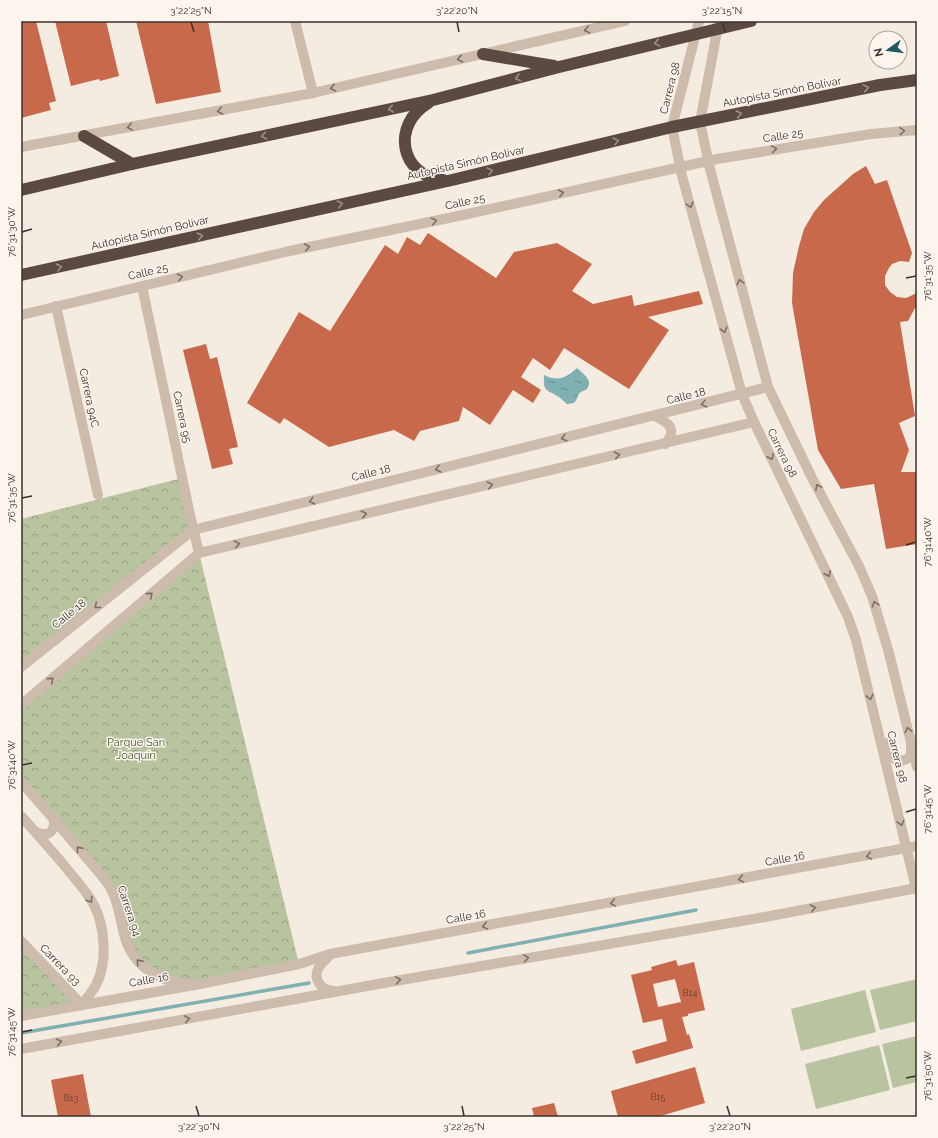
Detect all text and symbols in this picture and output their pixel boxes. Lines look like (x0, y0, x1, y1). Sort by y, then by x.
text: 3°22'25"N (170, 5, 212, 16)
text: 3°22'20"N (436, 5, 478, 16)
text: 3°22'15"N (702, 5, 742, 16)
one-way arrow (584, 25, 590, 33)
north arrow (868, 30, 908, 70)
one-way arrow (654, 39, 661, 47)
text: N (871, 47, 886, 58)
one-way arrow (457, 54, 464, 63)
street label: Carrera 98 (657, 61, 683, 115)
one-way arrow (514, 73, 521, 81)
street label: Autopista Simón Bolívar (721, 74, 843, 110)
one-way arrow (330, 84, 337, 92)
one-way arrow (863, 85, 869, 93)
one-way arrow (388, 104, 395, 112)
one-way arrow (216, 106, 223, 114)
one-way arrow (735, 110, 742, 119)
one-way arrow (127, 122, 133, 131)
street label: Calle 25 (762, 126, 804, 146)
one-way arrow (899, 127, 905, 136)
one-way arrow (261, 131, 267, 139)
one-way arrow (613, 137, 619, 145)
street label: Autopista Simón Bolívar (406, 143, 526, 183)
one-way arrow (771, 146, 777, 154)
one-way arrow (486, 167, 493, 176)
one-way arrow (558, 190, 564, 198)
street label: Calle 25 (444, 191, 486, 213)
one-way arrow (337, 201, 343, 209)
one-way arrow (685, 201, 694, 208)
text: 76°31'30"W (6, 206, 17, 257)
street label: Autopista Simón Bolívar (90, 213, 210, 253)
one-way arrow (431, 217, 437, 225)
one-way arrow (197, 232, 203, 240)
one-way arrow (304, 244, 310, 252)
text: 76°31'35"W (922, 251, 933, 301)
street label: Calle 25 (127, 261, 169, 283)
one-way arrow (56, 263, 62, 271)
one-way arrow (176, 273, 183, 282)
one-way arrow (736, 279, 745, 286)
one-way arrow (719, 326, 728, 333)
street label: Carrera 94C (76, 367, 102, 429)
street label: Calle 18 (665, 385, 707, 407)
street label: Carrera 95 (170, 390, 194, 444)
one-way arrow (701, 399, 707, 407)
street label: Carrera 98 (765, 426, 799, 480)
one-way arrow (561, 433, 568, 442)
one-way arrow (614, 451, 620, 459)
one-way arrow (766, 453, 774, 461)
street label: Calle 18 (350, 462, 392, 484)
one-way arrow (435, 465, 441, 473)
text: 76°31'35"W (6, 473, 17, 523)
one-way arrow (487, 481, 494, 489)
one-way arrow (815, 484, 822, 492)
one-way arrow (308, 496, 315, 504)
one-way arrow (361, 511, 367, 519)
text: 76°31'40"W (922, 517, 933, 567)
one-way arrow (234, 541, 241, 549)
one-way arrow (823, 570, 831, 578)
one-way arrow (145, 593, 152, 600)
street label: Calle 18 (49, 596, 89, 632)
one-way arrow (871, 601, 880, 608)
one-way arrow (94, 602, 101, 609)
one-way arrow (46, 677, 53, 684)
one-way arrow (865, 693, 874, 700)
one-way arrow (904, 726, 912, 733)
street label: Carrera 98 (884, 730, 910, 784)
park label: Parque San Joaquín (107, 736, 165, 762)
text: 76°31'40"W (6, 740, 17, 790)
text: 76°31'45"W (922, 784, 933, 833)
one-way arrow (896, 820, 904, 826)
one-way arrow (77, 847, 84, 854)
street label: Calle 16 (764, 849, 806, 869)
one-way arrow (866, 851, 872, 859)
one-way arrow (738, 874, 744, 883)
street label: Carrera 94 (115, 884, 143, 938)
one-way arrow (85, 896, 93, 903)
one-way arrow (610, 898, 616, 906)
one-way arrow (810, 904, 817, 913)
street label: Calle 16 (445, 907, 487, 927)
one-way arrow (482, 921, 488, 930)
street label: Carrera 93 (37, 942, 83, 988)
one-way arrow (523, 954, 529, 963)
one-way arrow (136, 959, 144, 967)
street label: Calle 16 (128, 970, 170, 990)
one-way arrow (395, 976, 401, 985)
house number: B14 (683, 988, 697, 998)
text: 76°31'45"W (6, 1007, 17, 1056)
one-way arrow (184, 1015, 190, 1023)
one-way arrow (56, 1038, 62, 1047)
text: 76°31'50"W (922, 1050, 933, 1101)
house number: B15 (651, 1092, 665, 1102)
house number: B13 (64, 1093, 79, 1103)
text: 3°22'30"N (178, 1121, 220, 1132)
text: 3°22'25"N (443, 1121, 485, 1132)
text: 3°22'20"N (709, 1121, 751, 1132)

